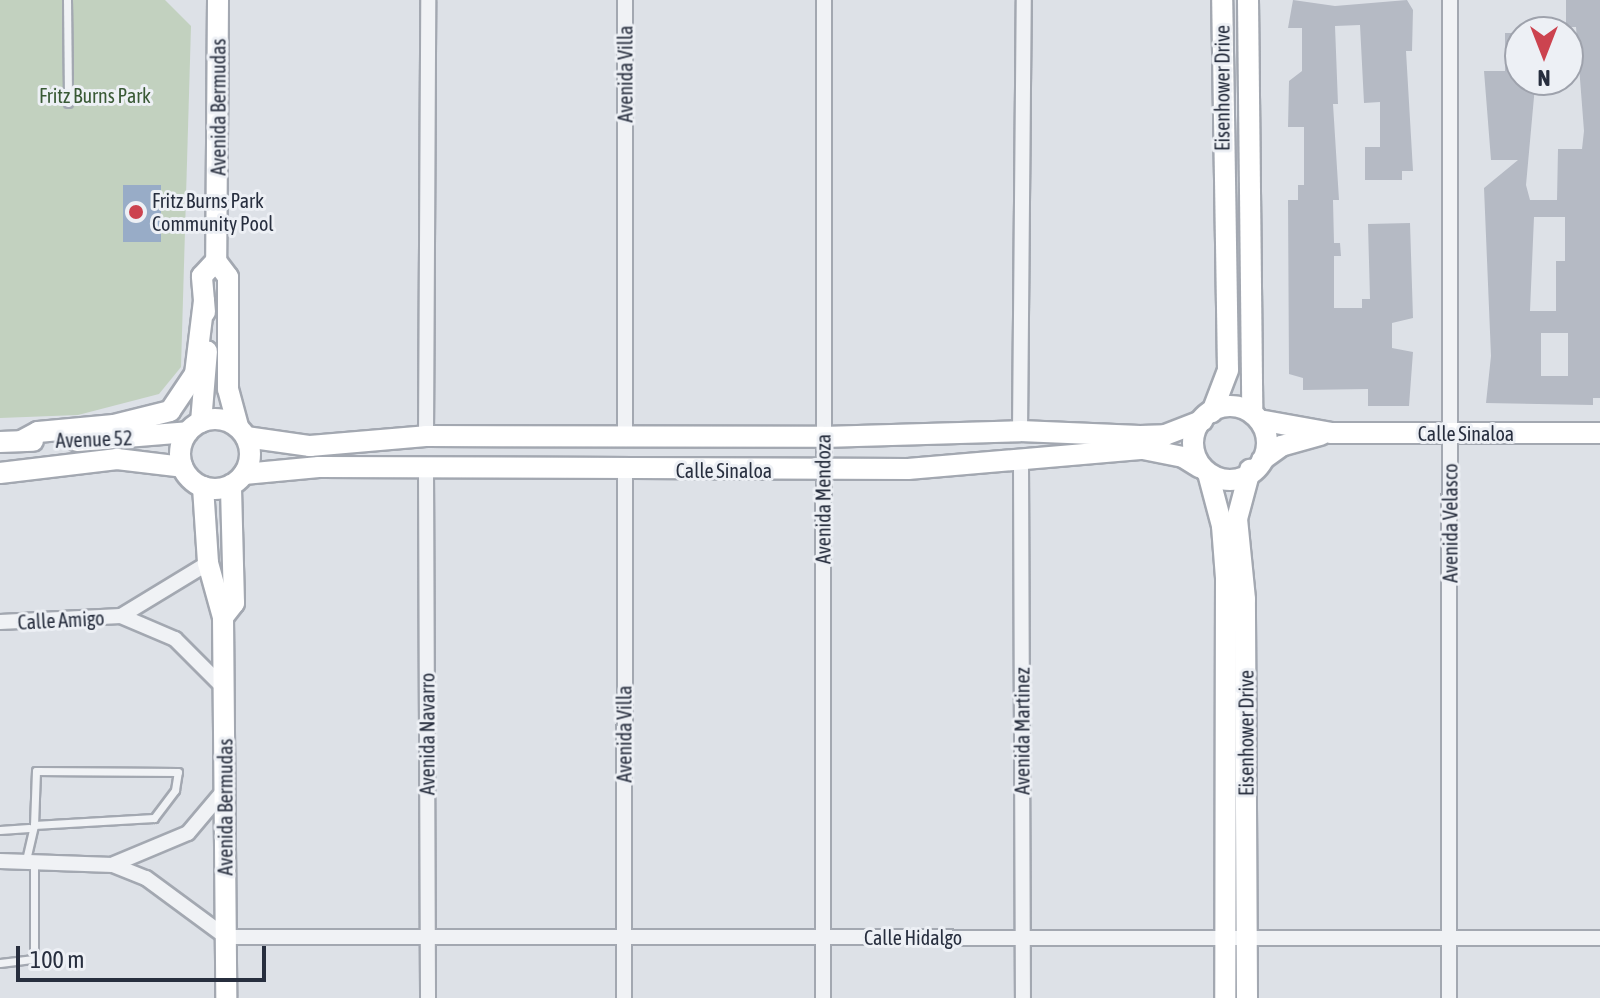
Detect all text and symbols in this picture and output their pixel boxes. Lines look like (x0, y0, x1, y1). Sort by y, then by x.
north arrow (1504, 16, 1584, 96)
street label: Avenida Villa (613, 25, 637, 123)
street label: Eisenhower Drive (1210, 25, 1234, 151)
street label: Avenida Bermudas (206, 38, 230, 176)
text: N (1538, 65, 1551, 91)
park label: Fritz Burns Park (39, 83, 151, 107)
place label: Fritz Burns Park Community Pool (152, 188, 274, 235)
marker: Fritz Burns Park Community Pool (127, 203, 145, 221)
street label: Calle Sinaloa (1418, 421, 1514, 445)
street label: Avenue 52 (55, 426, 133, 452)
street label: Avenida Mendoza (811, 434, 835, 564)
street label: Calle Sinaloa (676, 458, 772, 482)
street label: Avenida Velasco (1438, 463, 1462, 583)
street label: Calle Amigo (17, 606, 105, 634)
street label: Avenida Martinez (1010, 667, 1034, 795)
street label: Eisenhower Drive (1234, 670, 1258, 796)
street label: Avenida Navarro (415, 673, 439, 795)
street label: Avenida Villa (612, 685, 636, 783)
street label: Avenida Bermudas (213, 738, 237, 876)
street label: Calle Hidalgo (864, 925, 962, 949)
scale bar (20, 930, 270, 980)
text: 100 m (30, 946, 84, 973)

